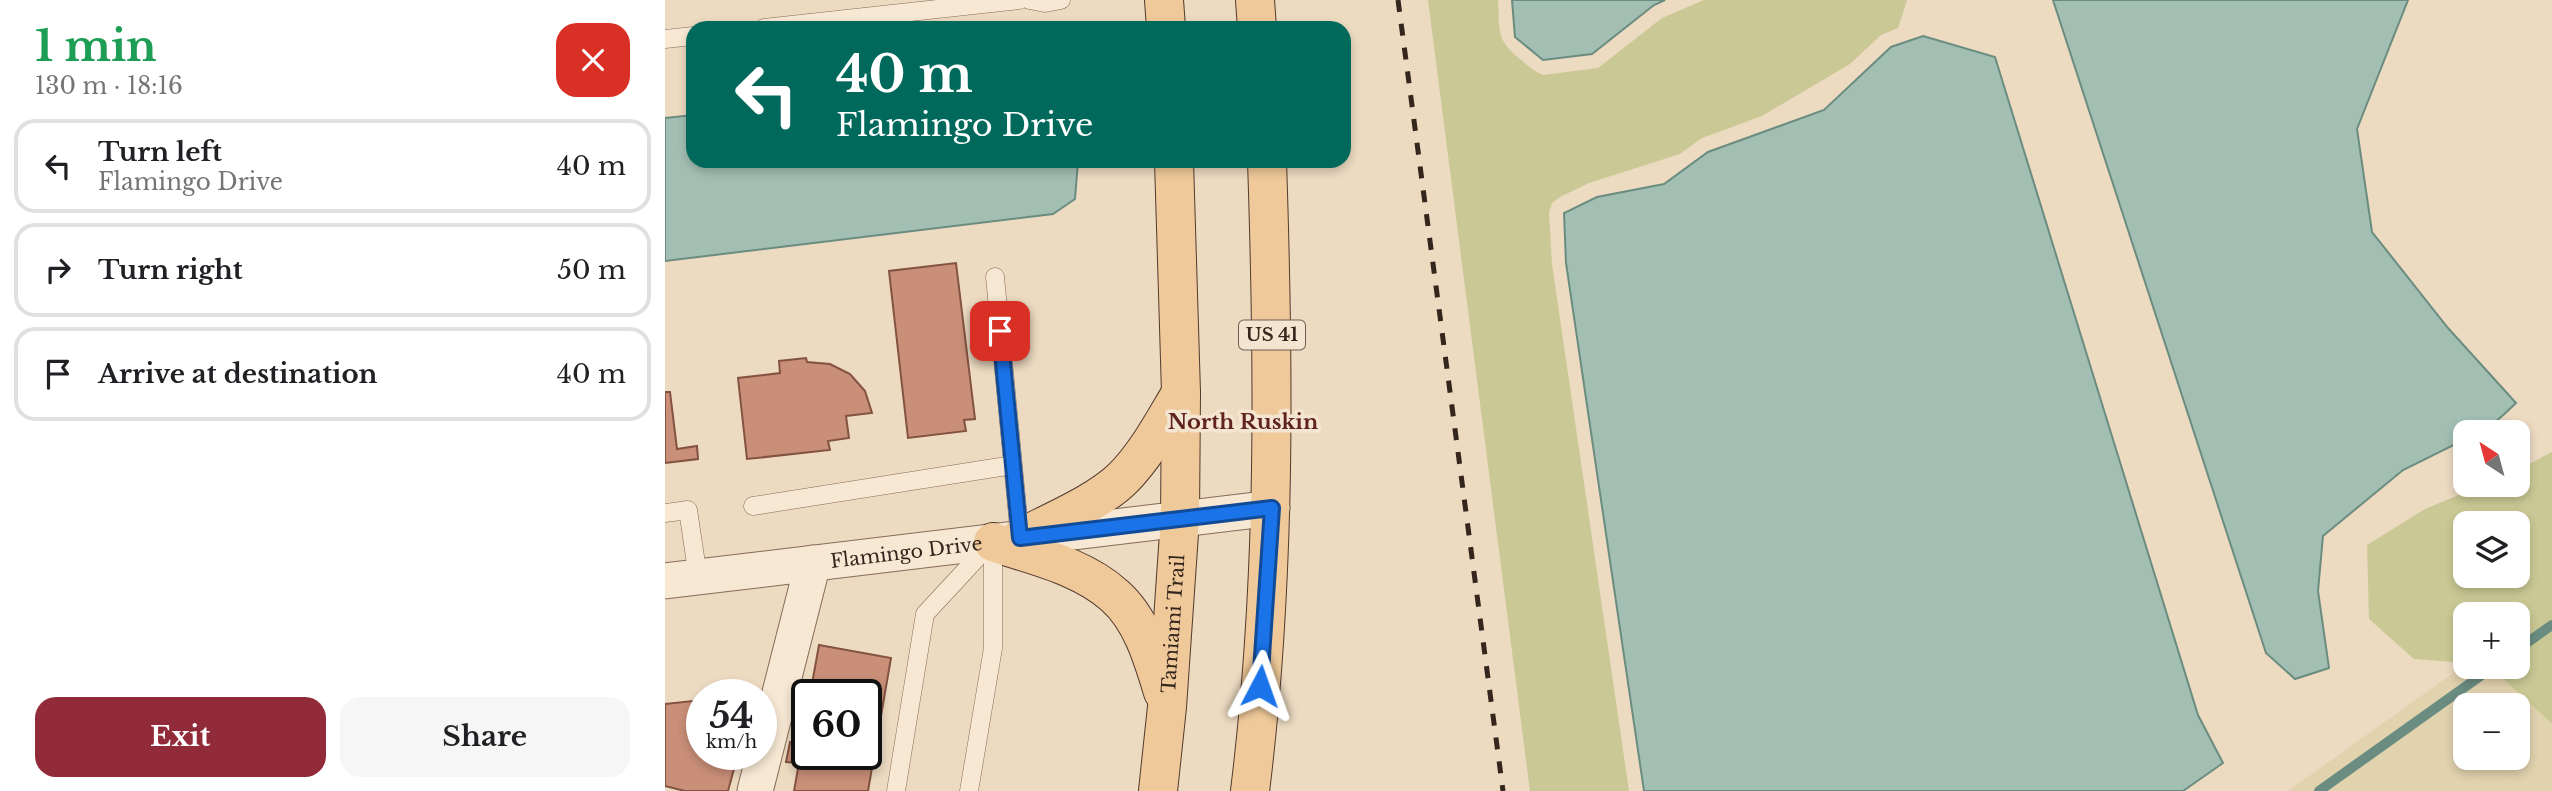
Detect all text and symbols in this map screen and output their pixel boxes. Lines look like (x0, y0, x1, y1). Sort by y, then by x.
text: 1 min (35, 20, 157, 72)
button: close (556, 23, 630, 97)
text: 40 m (836, 44, 973, 105)
icon: left (721, 49, 812, 140)
text: 130 m · 18:16 (35, 72, 183, 100)
text: Flamingo Drive (836, 105, 1093, 145)
text: Turn left (98, 136, 222, 168)
icon: left (39, 147, 77, 185)
text: 40 m (557, 150, 626, 182)
text: Flamingo Drive (98, 168, 283, 196)
icon: right (39, 251, 77, 289)
text: Turn right (98, 254, 243, 286)
text: 50 m (557, 254, 626, 286)
pin (970, 301, 1030, 361)
icon: arrive (981, 312, 1019, 350)
road number: US 41 (1239, 320, 1305, 349)
icon: arrive (39, 355, 77, 393)
text: Arrive at destination (98, 358, 378, 390)
text: 40 m (557, 358, 626, 390)
district label: North Ruskin (1168, 409, 1318, 435)
north arrow (2453, 420, 2531, 497)
map controls (2453, 420, 2530, 770)
button: layers (2453, 511, 2530, 588)
street label: Flamingo Drive (829, 532, 984, 573)
street label: Tamiami Trail (1157, 554, 1190, 694)
button: + (2453, 602, 2530, 679)
position arrow (1223, 649, 1297, 723)
speed limit sign: 60 (791, 679, 882, 770)
button: − (2453, 693, 2530, 770)
text: 54 (709, 694, 754, 737)
button: Exit (35, 697, 326, 777)
button: Share (340, 697, 630, 777)
text: km/h (706, 731, 757, 753)

